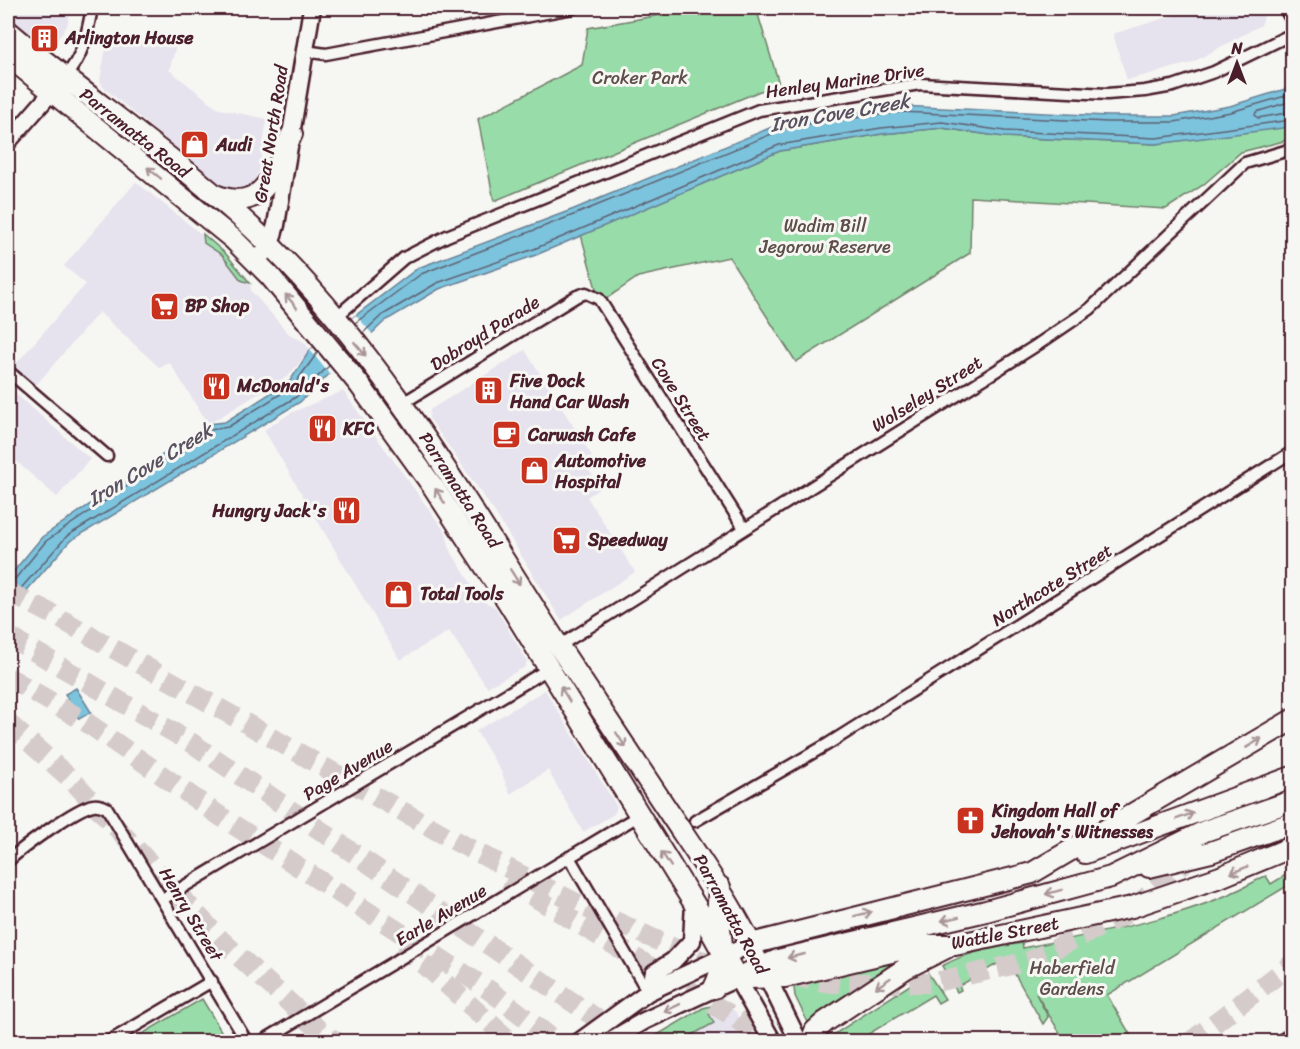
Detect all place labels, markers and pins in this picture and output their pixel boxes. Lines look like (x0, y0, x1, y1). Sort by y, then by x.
building icon: Arlington House (28, 22, 60, 54)
place label: Arlington House (64, 22, 194, 54)
shop icon: Audi (179, 129, 211, 161)
place label: Audi (215, 129, 253, 161)
supermarket icon: BP Shop (148, 290, 180, 322)
place label: BP Shop (185, 290, 250, 322)
place label: Five Dock Hand Car Wash (509, 365, 630, 418)
restaurant icon: McDonald's (200, 370, 232, 402)
place label: McDonald's (236, 370, 330, 402)
building icon: Five Dock Hand Car Wash (473, 375, 505, 407)
restaurant icon: KFC (306, 413, 338, 445)
place label: KFC (342, 413, 375, 445)
cafe icon: Carwash Cafe (491, 419, 523, 451)
place label: Carwash Cafe (527, 419, 637, 451)
place label: Automotive Hospital (554, 445, 647, 498)
shop icon: Automotive Hospital (518, 455, 550, 487)
place label: Hungry Jack's (211, 495, 327, 527)
restaurant icon: Hungry Jack's (331, 495, 363, 527)
supermarket icon: Speedway (551, 524, 583, 556)
place label: Speedway (587, 524, 668, 556)
shop icon: Total Tools (383, 578, 415, 610)
place label: Total Tools (420, 578, 504, 610)
place label: Kingdom Hall of Jehovah's Witnesses (991, 795, 1154, 848)
church icon: Kingdom Hall of Jehovah's Witnesses (955, 805, 987, 837)

